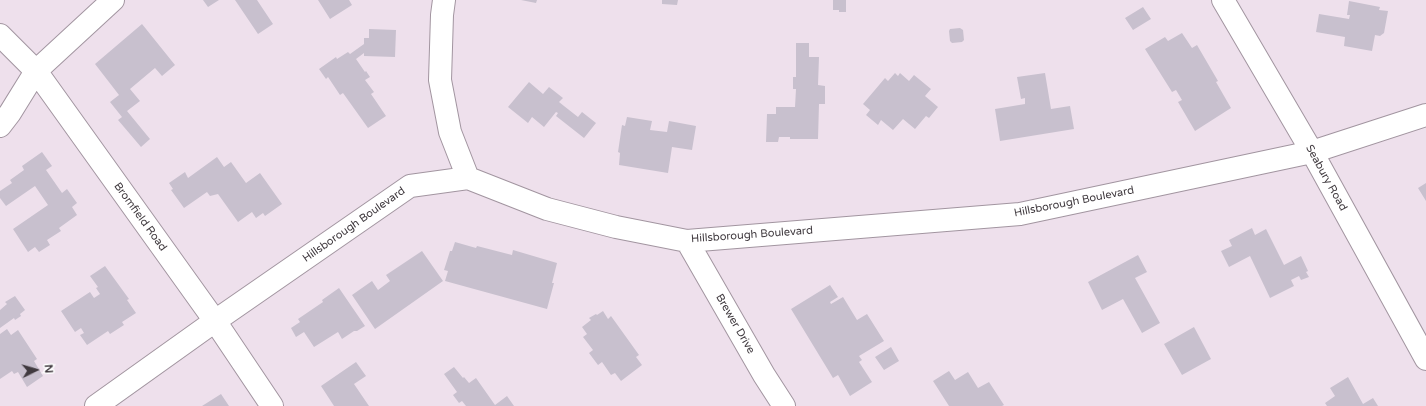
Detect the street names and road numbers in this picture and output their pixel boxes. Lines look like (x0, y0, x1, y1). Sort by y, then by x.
street label: Seabury Road (1302, 143, 1350, 213)
street label: Bromfield Road (111, 180, 169, 254)
street label: Hillsborough Boulevard (1013, 184, 1135, 220)
street label: Hillsborough Boulevard (300, 185, 408, 265)
street label: Hillsborough Boulevard (691, 224, 813, 246)
street label: Brewer Drive (713, 292, 757, 356)

